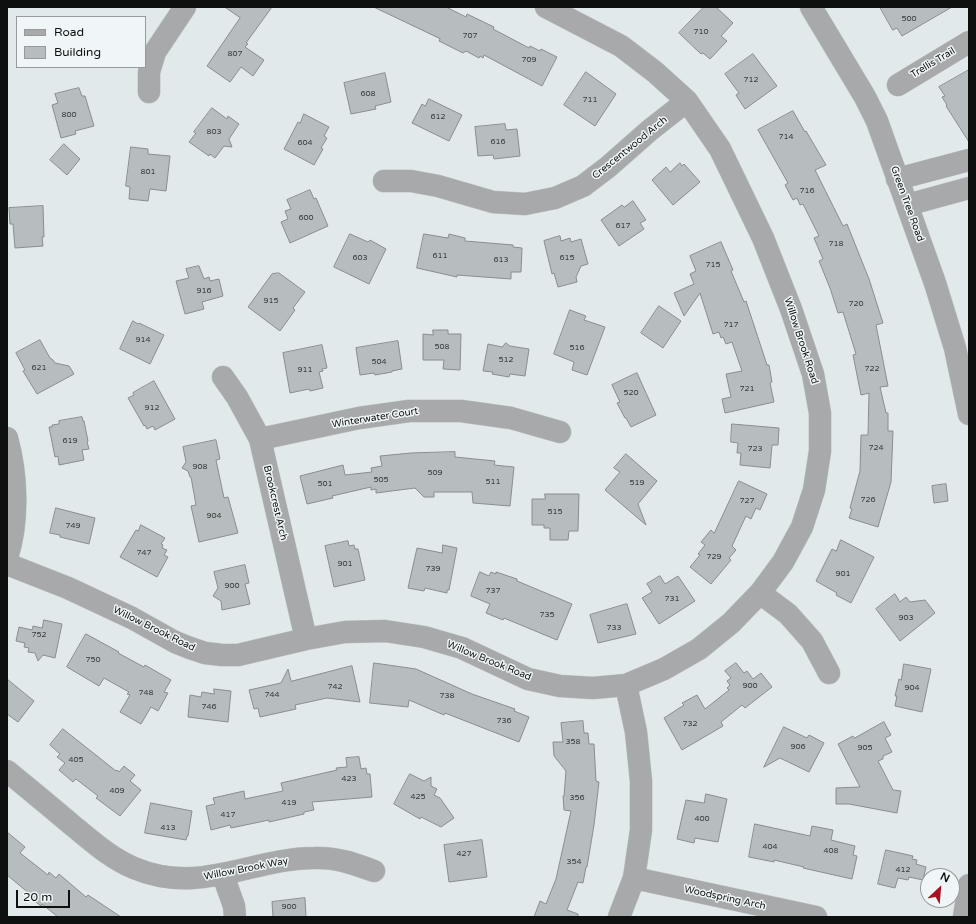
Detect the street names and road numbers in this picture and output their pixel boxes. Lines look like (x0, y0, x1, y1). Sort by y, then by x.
street label: Trellis Trail (909, 45, 957, 81)
street label: Crescentwood Arch (590, 114, 670, 182)
street label: Green Tree Road (888, 165, 926, 243)
street label: Willow Brook Road (781, 296, 821, 386)
street label: Winterwater Court (331, 405, 419, 431)
street label: Brookcrest Arch (261, 464, 289, 542)
street label: Willow Brook Road (111, 604, 197, 654)
street label: Willow Brook Road (445, 639, 533, 683)
street label: Willow Brook Way (203, 855, 289, 883)
street label: Woodspring Arch (683, 883, 767, 913)

